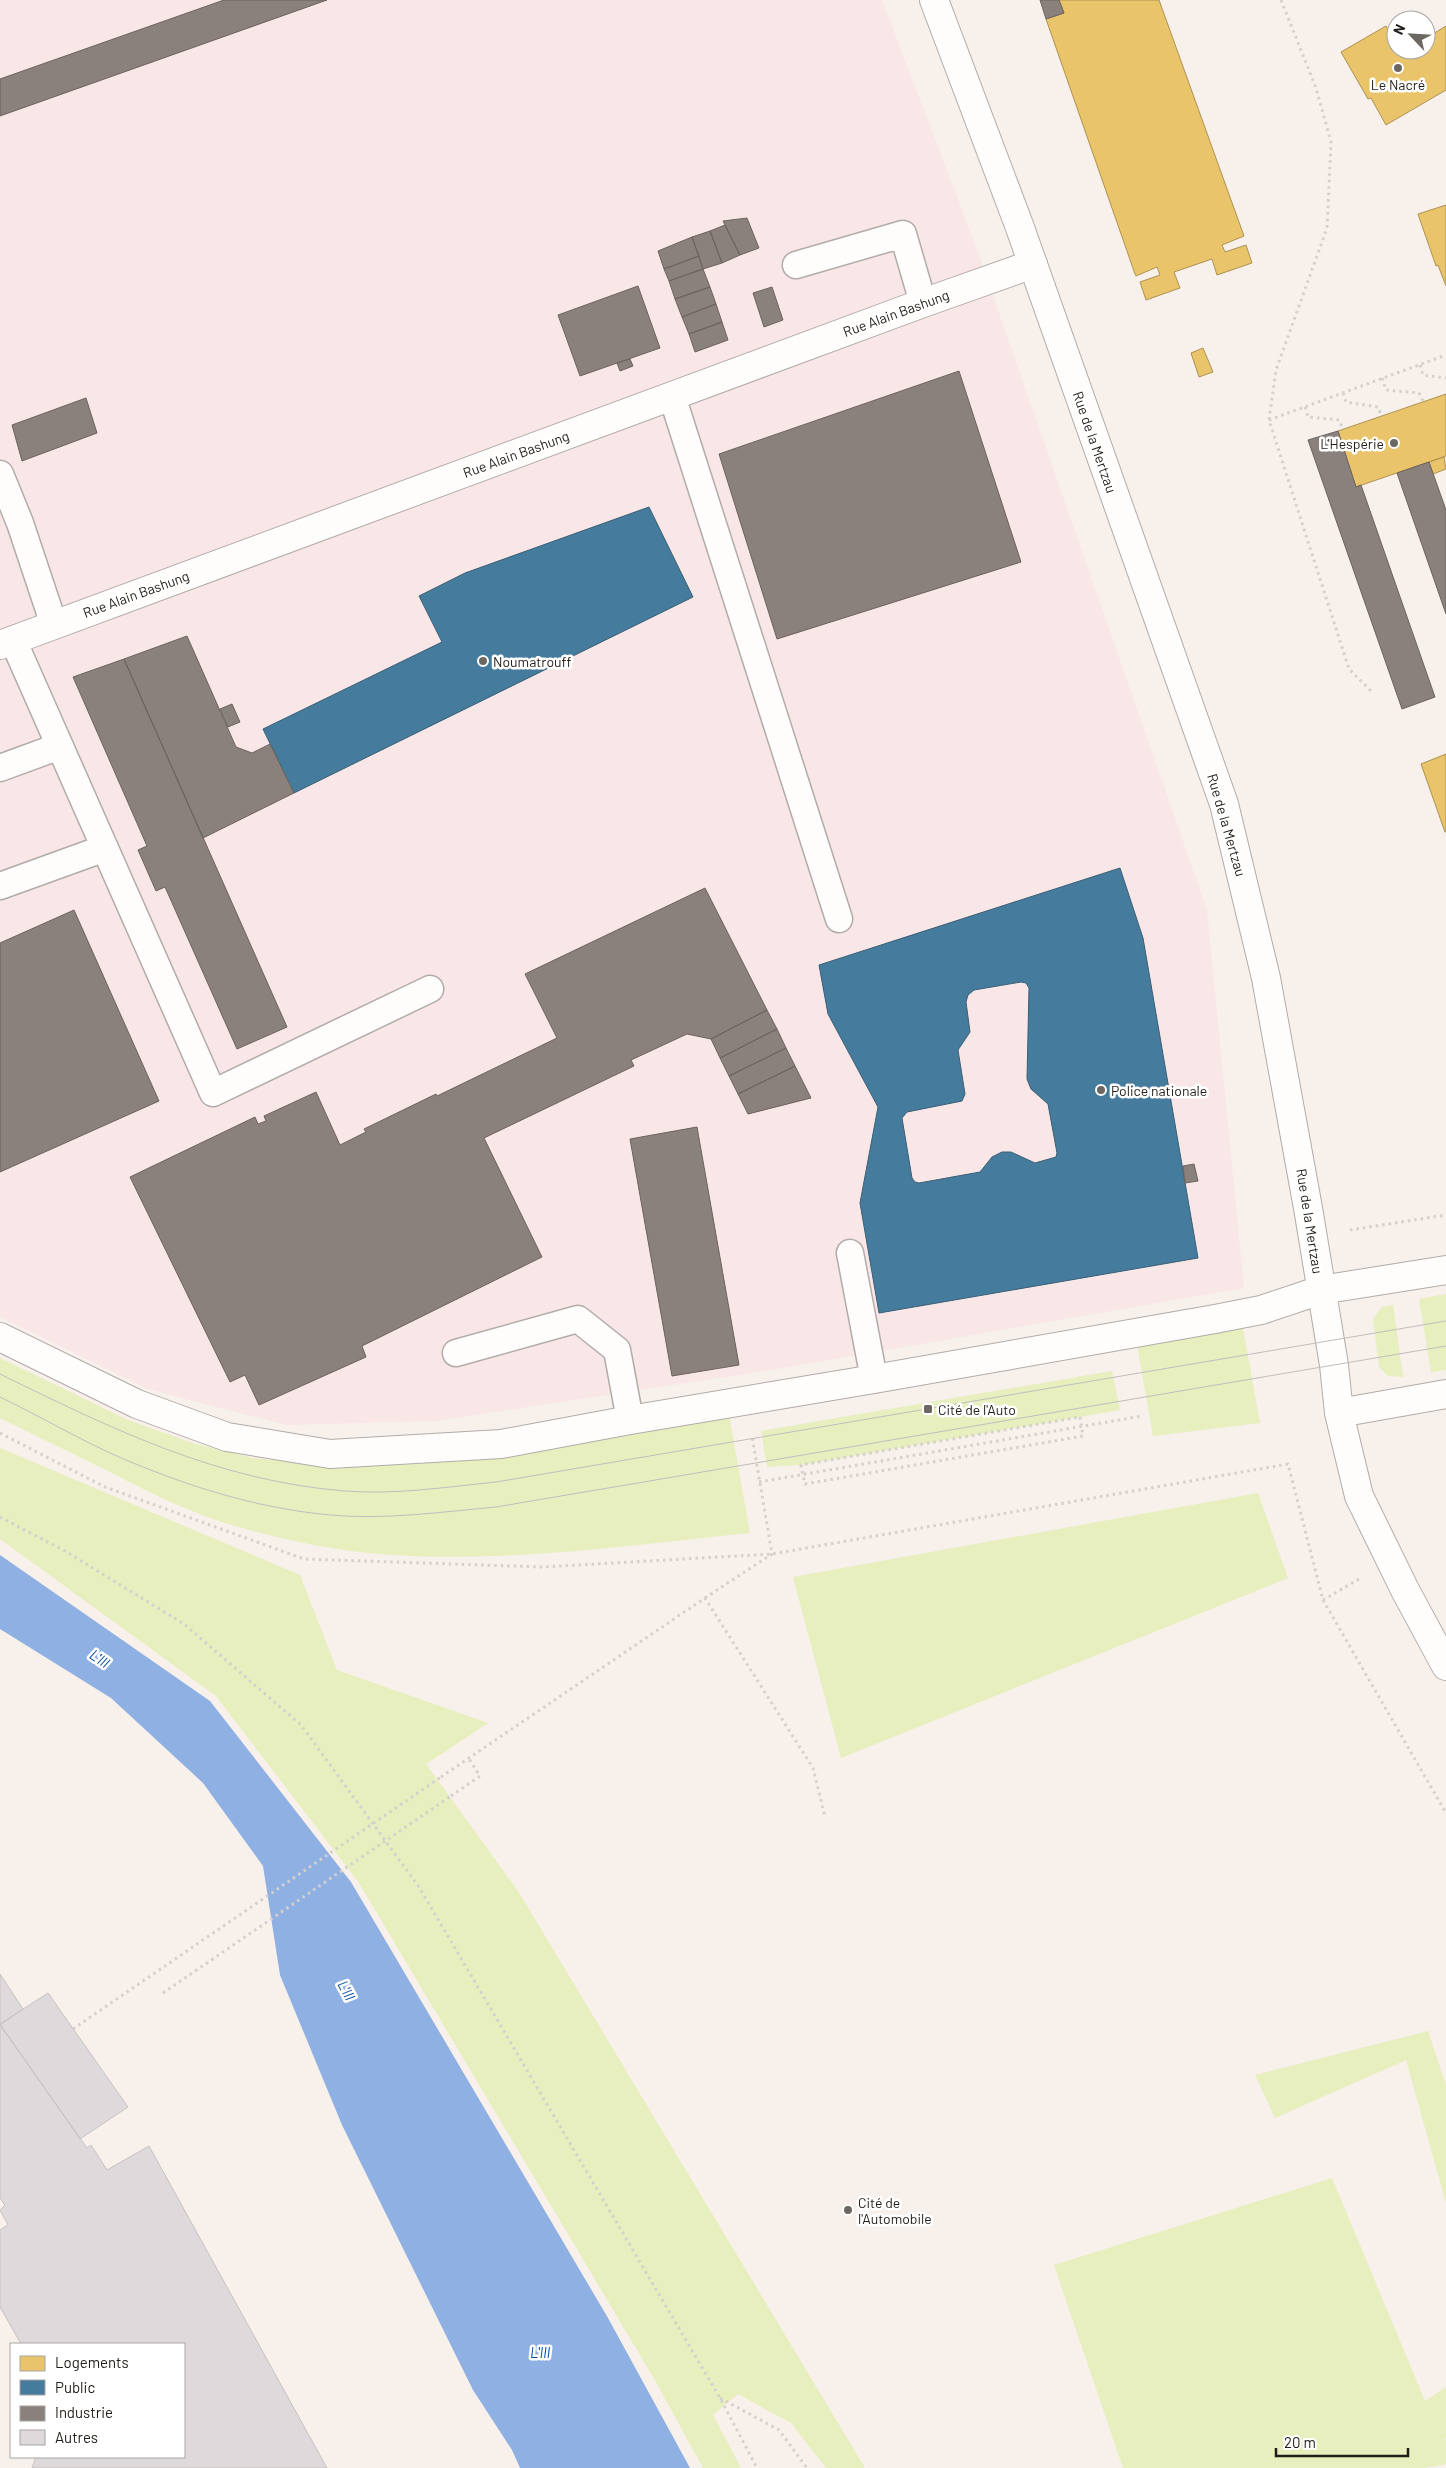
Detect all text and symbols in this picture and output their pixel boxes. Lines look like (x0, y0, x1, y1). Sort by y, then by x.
north arrow (1386, 10, 1436, 60)
text: N (1389, 21, 1408, 37)
marker: Le Nacré (1392, 62, 1404, 74)
place label: Le Nacré (1371, 76, 1425, 93)
street label: Rue Alain Bashung (841, 286, 951, 340)
street label: Rue de la Mertzau (1070, 389, 1120, 495)
street label: Rue Alain Bashung (461, 427, 571, 481)
place label: L'Hespérie (1320, 435, 1384, 452)
marker: L'Hespérie (1388, 437, 1400, 449)
street label: Rue Alain Bashung (81, 567, 191, 621)
place label: Noumatrouff (493, 653, 572, 670)
marker: Noumatrouff (477, 655, 489, 667)
street label: Rue de la Mertzau (1204, 772, 1250, 878)
place label: Police nationale (1111, 1082, 1207, 1099)
marker: Police nationale (1095, 1084, 1107, 1096)
street label: Rue de la Mertzau (1293, 1167, 1327, 1275)
place label: Cité de l'Auto (938, 1401, 1016, 1418)
marker: Cité de l'Auto (922, 1403, 934, 1415)
water label: L'Ill (87, 1645, 114, 1671)
water label: L'Ill (334, 1977, 360, 2004)
place label: Cité de l'Automobile (858, 2194, 932, 2227)
marker: Cité de l'Automobile (842, 2204, 854, 2216)
legend (10, 2343, 185, 2458)
water label: L'Ill (530, 2343, 551, 2361)
text: Logements (55, 2353, 129, 2371)
text: Public (55, 2378, 95, 2396)
text: Industrie (55, 2403, 113, 2421)
scale bar (1276, 2426, 1408, 2458)
text: Autres (55, 2428, 98, 2446)
text: 20 m (1284, 2433, 1316, 2451)

